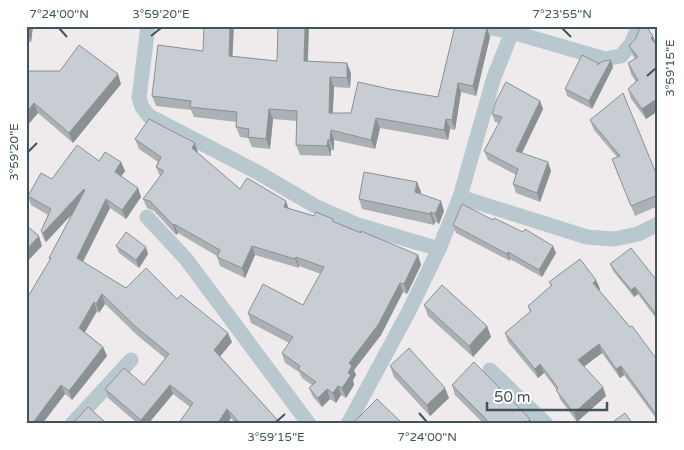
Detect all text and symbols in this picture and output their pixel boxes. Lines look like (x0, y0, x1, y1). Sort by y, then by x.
text: 7°24'00"N (29, 7, 89, 21)
text: 3°59'20"E (132, 7, 190, 21)
text: 7°23'55"N (532, 7, 592, 21)
text: 3°59'15"E (663, 39, 677, 97)
text: 3°59'20"E (7, 123, 21, 181)
scale bar (487, 380, 606, 412)
text: 50 m (494, 388, 531, 406)
text: 3°59'15"E (247, 430, 305, 444)
text: 7°24'00"N (397, 430, 457, 444)

